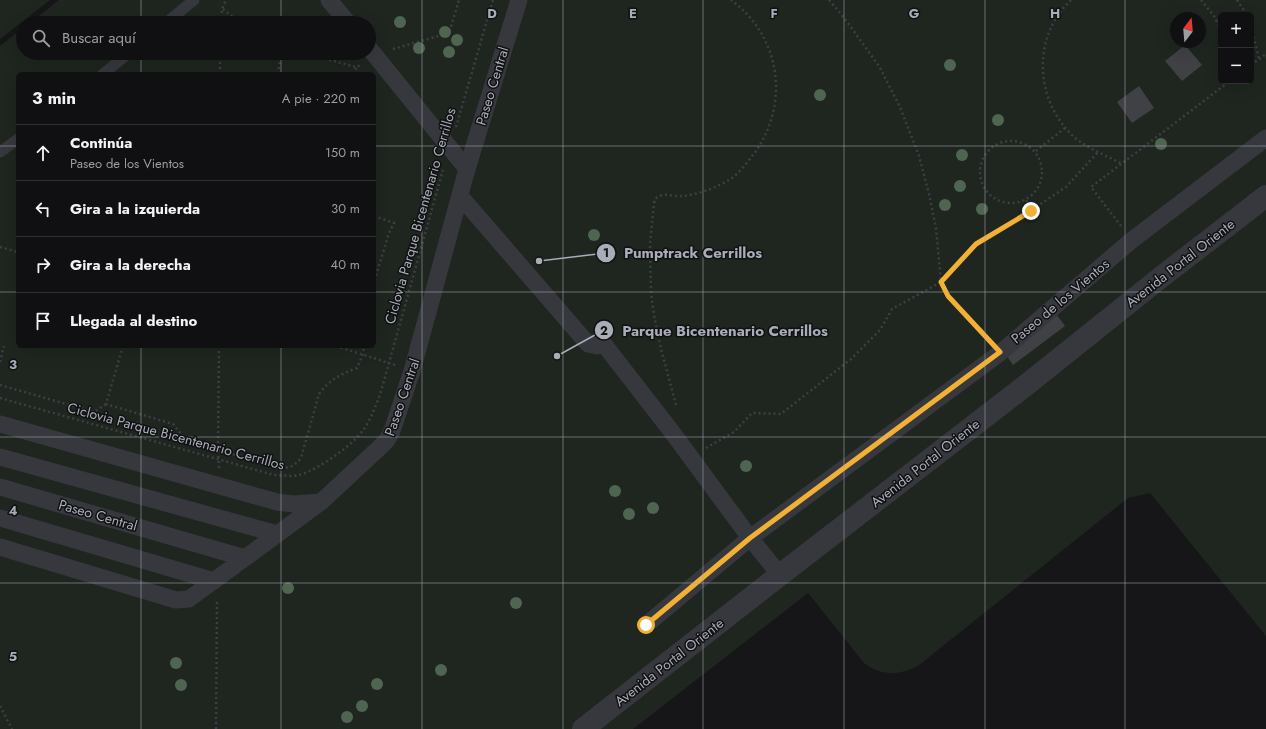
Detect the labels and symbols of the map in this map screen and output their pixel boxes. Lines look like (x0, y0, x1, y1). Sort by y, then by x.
text: D (487, 4, 497, 23)
text: E (629, 4, 637, 23)
text: F (770, 4, 778, 23)
text: G (909, 4, 920, 23)
text: H (1050, 4, 1060, 23)
north arrow (1170, 12, 1206, 48)
street label: Paseo Central (471, 44, 513, 128)
street label: Ciclovia Parque Bicentenario Cerrillos (380, 105, 461, 326)
route end (1022, 202, 1040, 220)
street label: Avenida Portal Oriente (1121, 214, 1239, 312)
callout: Pumptrack Cerrillos (596, 240, 770, 267)
text: Pumptrack Cerrillos (624, 242, 762, 264)
text: 1 (603, 244, 609, 262)
street label: Paseo de los Vientos (1007, 254, 1114, 348)
callout: Parque Bicentenario Cerrillos (594, 317, 836, 344)
text: Parque Bicentenario Cerrillos (622, 320, 828, 342)
text: 2 (600, 322, 608, 340)
text: 3 (9, 355, 17, 374)
street label: Paseo Central (379, 355, 425, 439)
street label: Ciclovia Parque Bicentenario Cerrillos (65, 397, 287, 475)
street label: Avenida Portal Oriente (866, 414, 984, 512)
street label: Paseo Central (56, 494, 140, 536)
text: 4 (8, 501, 18, 520)
street label: Avenida Portal Oriente (610, 613, 728, 711)
route start (637, 616, 655, 634)
text: 5 (9, 647, 17, 666)

